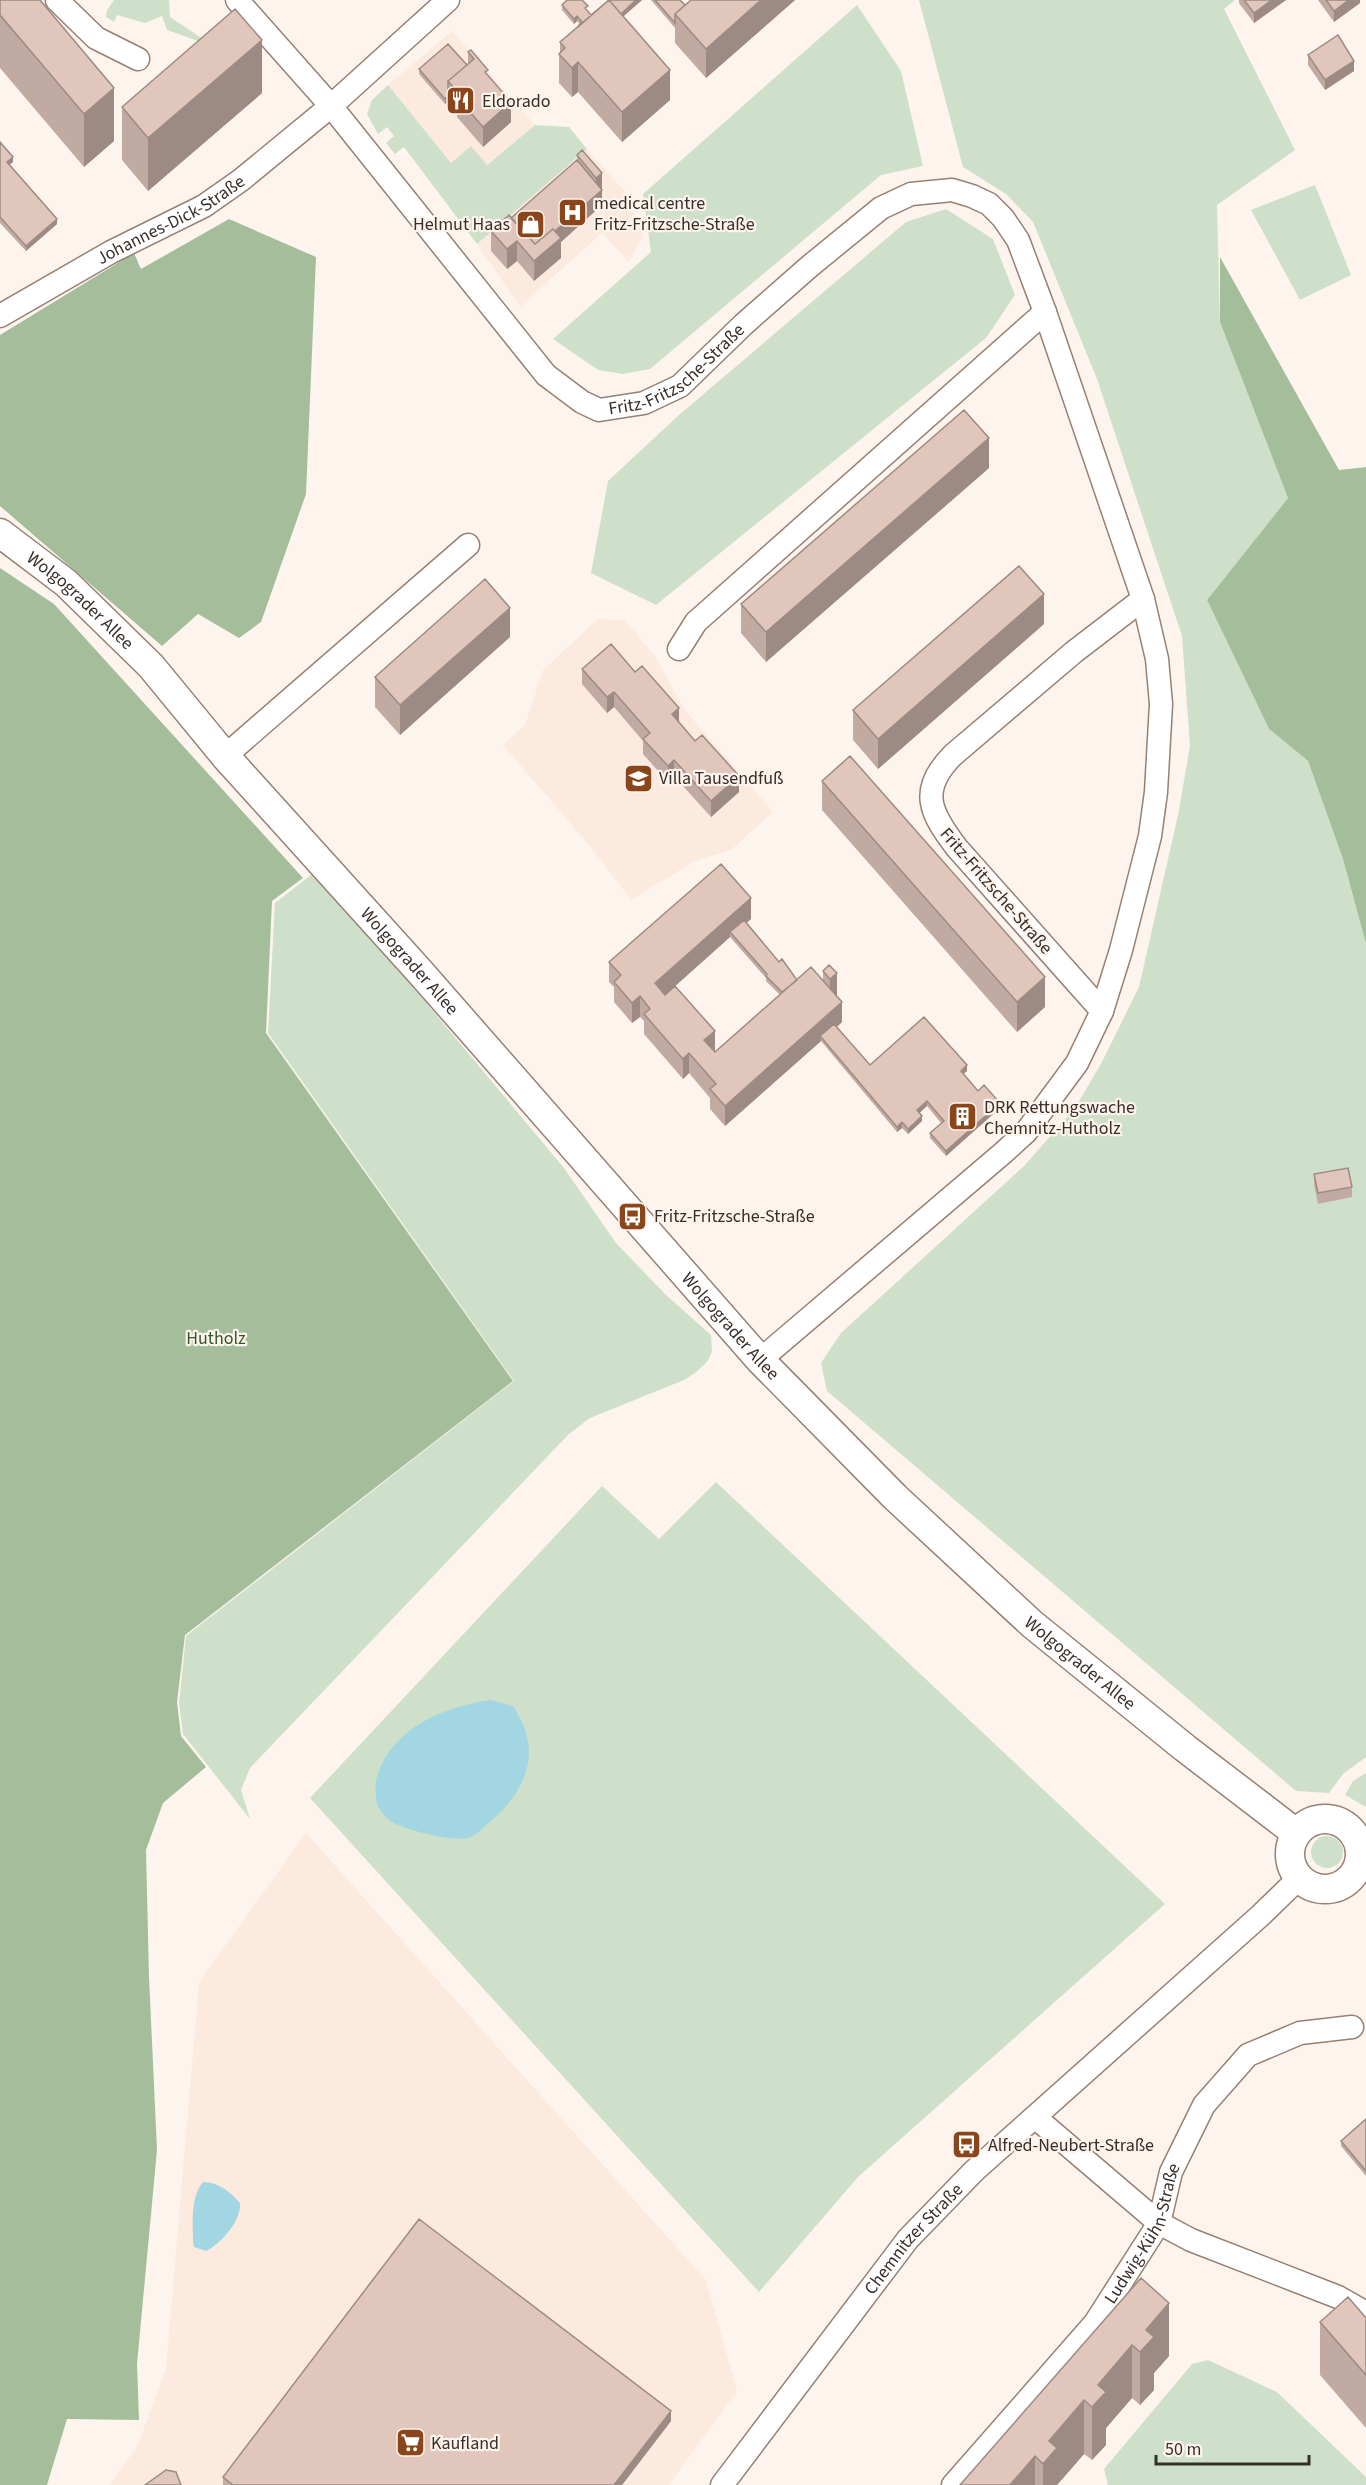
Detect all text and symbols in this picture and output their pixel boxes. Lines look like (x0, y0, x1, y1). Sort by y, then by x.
restaurant icon: Eldorado (445, 85, 477, 117)
place label: Eldorado (482, 89, 550, 114)
street label: Johannes-Dick-Straße (92, 169, 250, 270)
place label: medical centre Fritz-Fritzsche-Straße (594, 191, 755, 237)
hospital icon: medical centre Fritz-Fritzsche-Straße (557, 197, 589, 229)
shop icon: Helmut Haas (515, 208, 547, 240)
place label: Helmut Haas (413, 212, 510, 237)
street label: Fritz-Fritzsche-Straße (607, 318, 750, 421)
street label: Wolgograder Allee (22, 545, 140, 655)
school or university icon: Villa Tausendfuß (622, 762, 654, 794)
place label: Villa Tausendfuß (659, 766, 783, 791)
street label: Fritz-Fritzsche-Straße (934, 822, 1058, 960)
street label: Wolgograder Allee (355, 902, 465, 1020)
place label: DRK Rettungswache Chemnitz-Hutholz (984, 1095, 1135, 1141)
building icon: DRK Rettungswache Chemnitz-Hutholz (947, 1101, 979, 1133)
bus stop icon: Fritz-Fritzsche-Straße (617, 1200, 649, 1232)
place label: Fritz-Fritzsche-Straße (654, 1204, 815, 1229)
street label: Wolgograder Allee (676, 1266, 785, 1385)
park label: Hutholz (186, 1326, 246, 1351)
street label: Wolgograder Allee (1019, 1610, 1141, 1716)
bus stop icon: Alfred-Neubert-Straße (951, 2129, 983, 2161)
place label: Alfred-Neubert-Straße (988, 2133, 1154, 2158)
street label: Ludwig-Kühn-Straße (1098, 2158, 1186, 2309)
street label: Chemnitzer Straße (858, 2177, 968, 2300)
supermarket icon: Kaufland (394, 2427, 426, 2459)
scale bar (1156, 2428, 1309, 2466)
place label: Kaufland (431, 2431, 499, 2456)
text: 50 m (1165, 2437, 1201, 2462)

